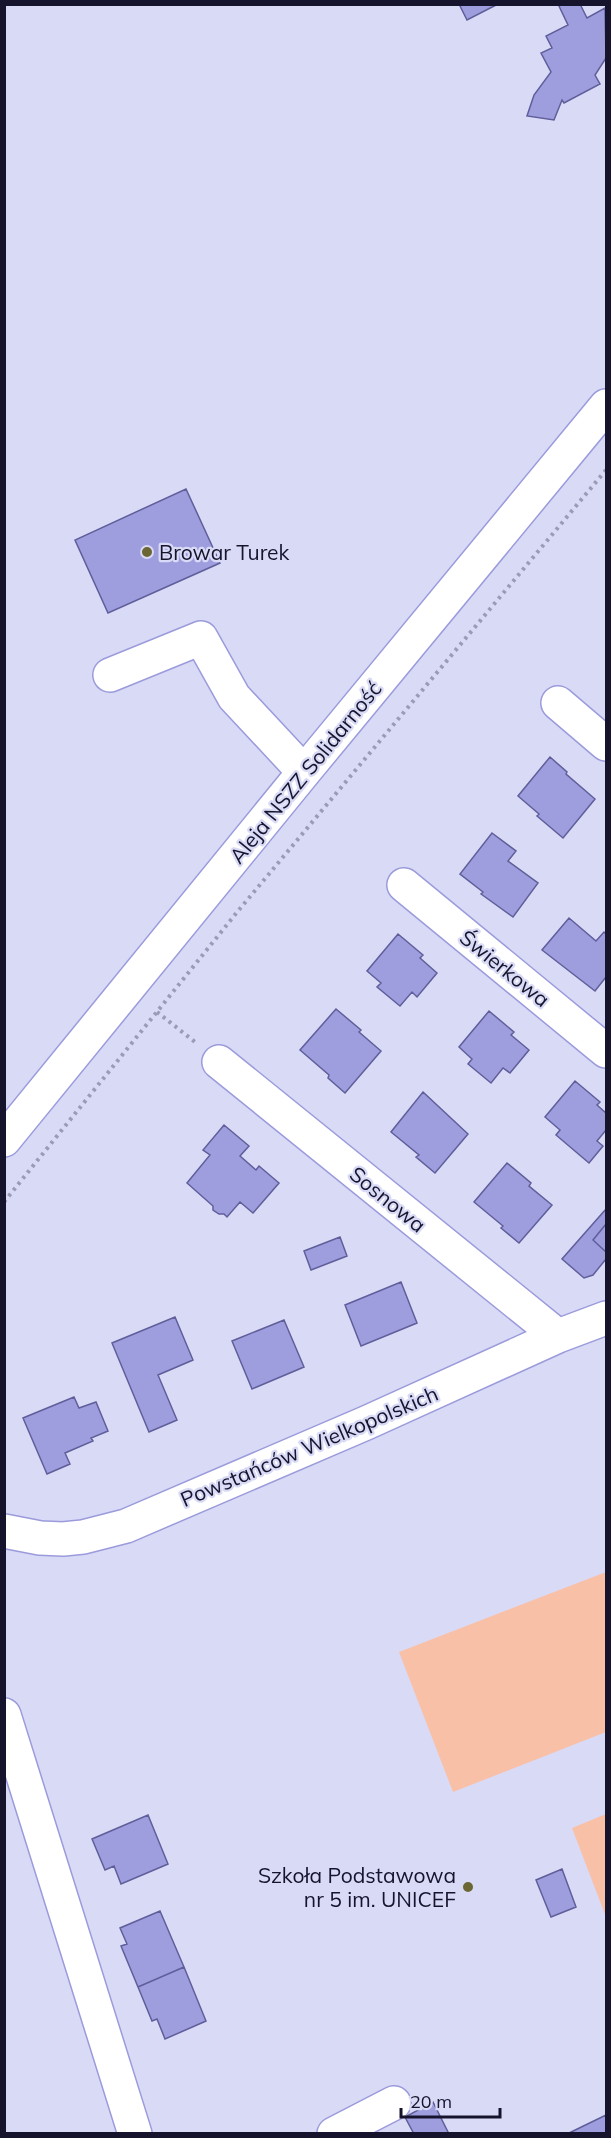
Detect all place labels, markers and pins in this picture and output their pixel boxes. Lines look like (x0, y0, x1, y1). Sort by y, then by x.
place label: Browar Turek (159, 539, 290, 565)
marker: Browar Turek (140, 545, 154, 559)
place label: Szkoła Podstawowa nr 5 im. UNICEF (258, 1862, 456, 1912)
marker: Szkoła Podstawowa nr 5 im. UNICEF (461, 1880, 475, 1894)

